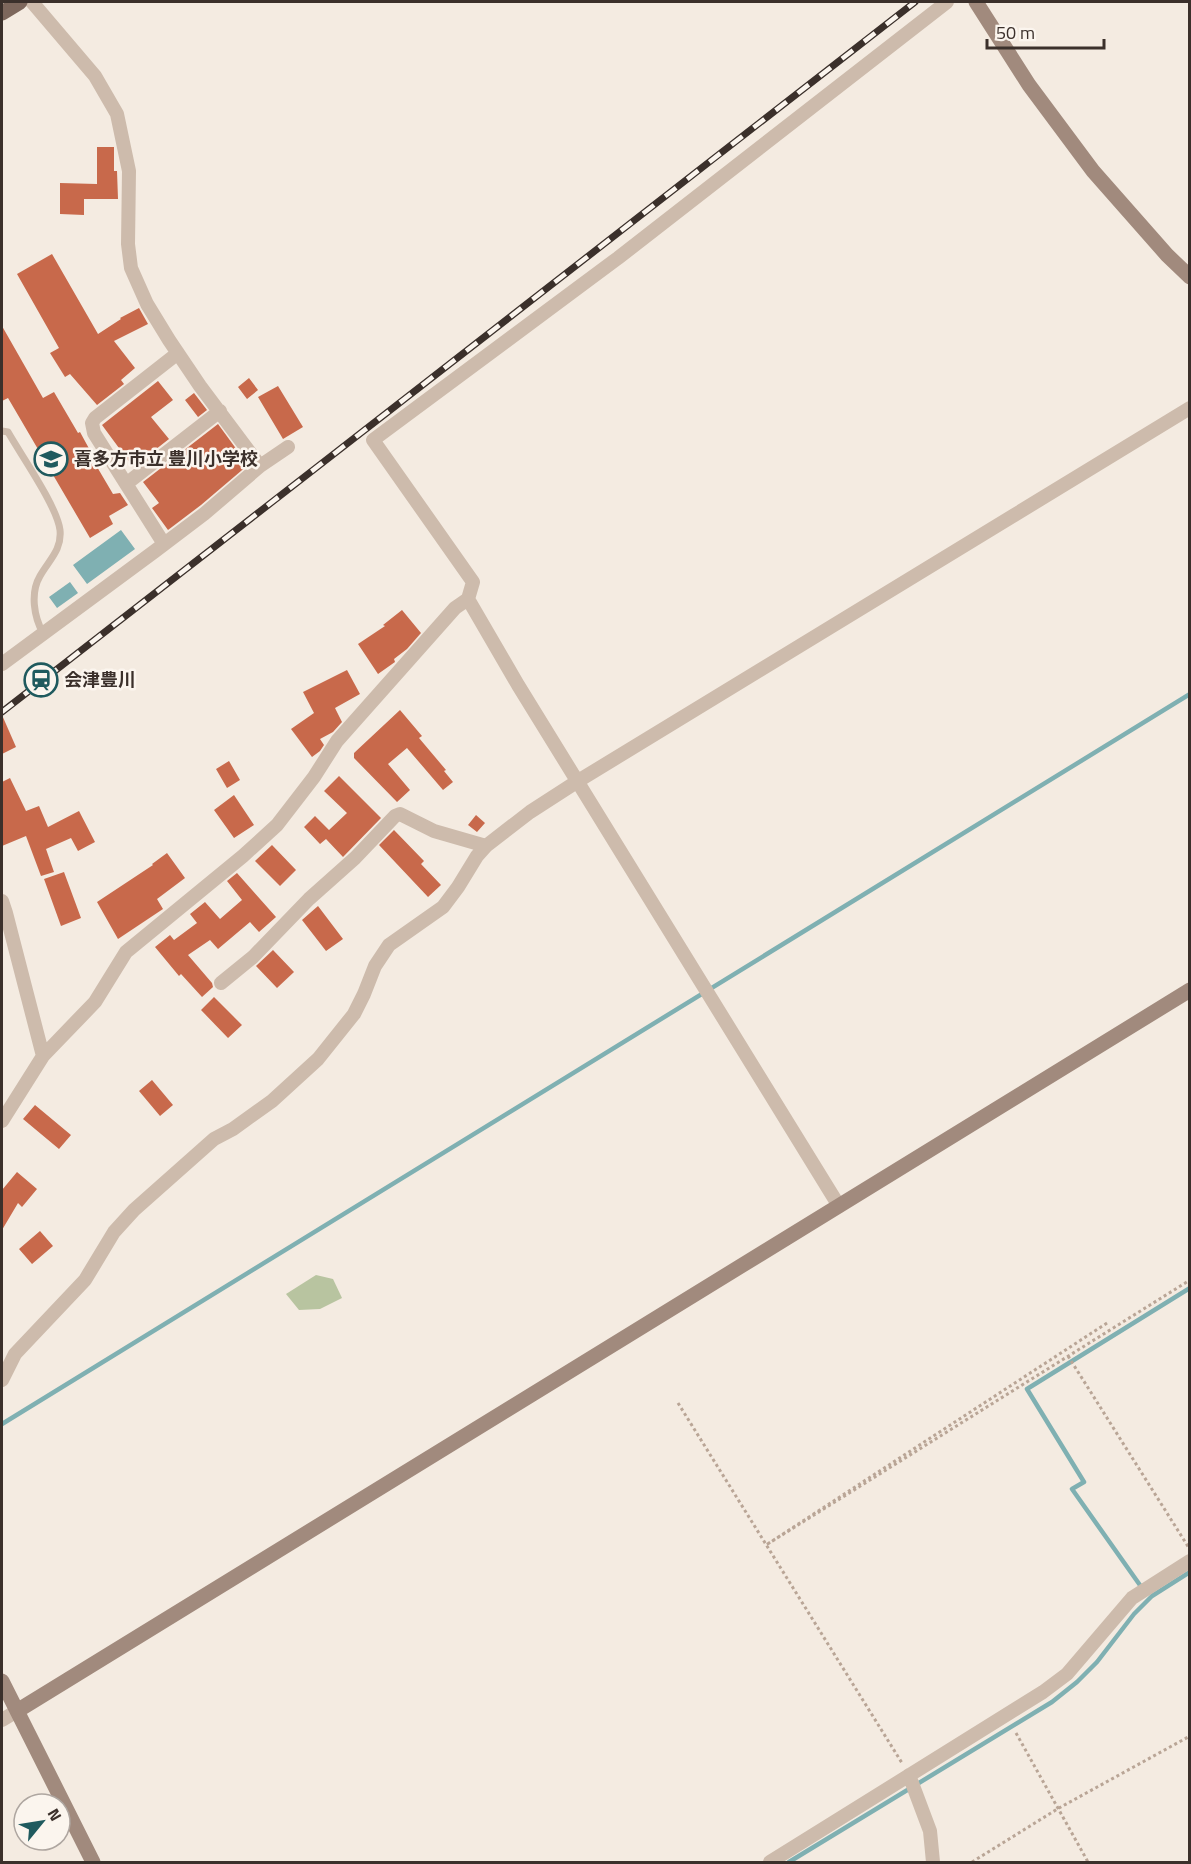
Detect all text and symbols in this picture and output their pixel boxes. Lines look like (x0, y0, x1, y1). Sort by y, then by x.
scale bar (987, 12, 1104, 50)
text: 50 m (996, 19, 1035, 46)
school or university icon: 喜多方市立 豊川小学校 (33, 441, 69, 477)
place label: 喜多方市立 豊川小学校 (74, 445, 258, 472)
station icon: 会津豊川 (23, 662, 59, 698)
place label: 会津豊川 (64, 666, 136, 693)
north arrow (12, 1792, 72, 1852)
text: N (42, 1804, 68, 1825)

